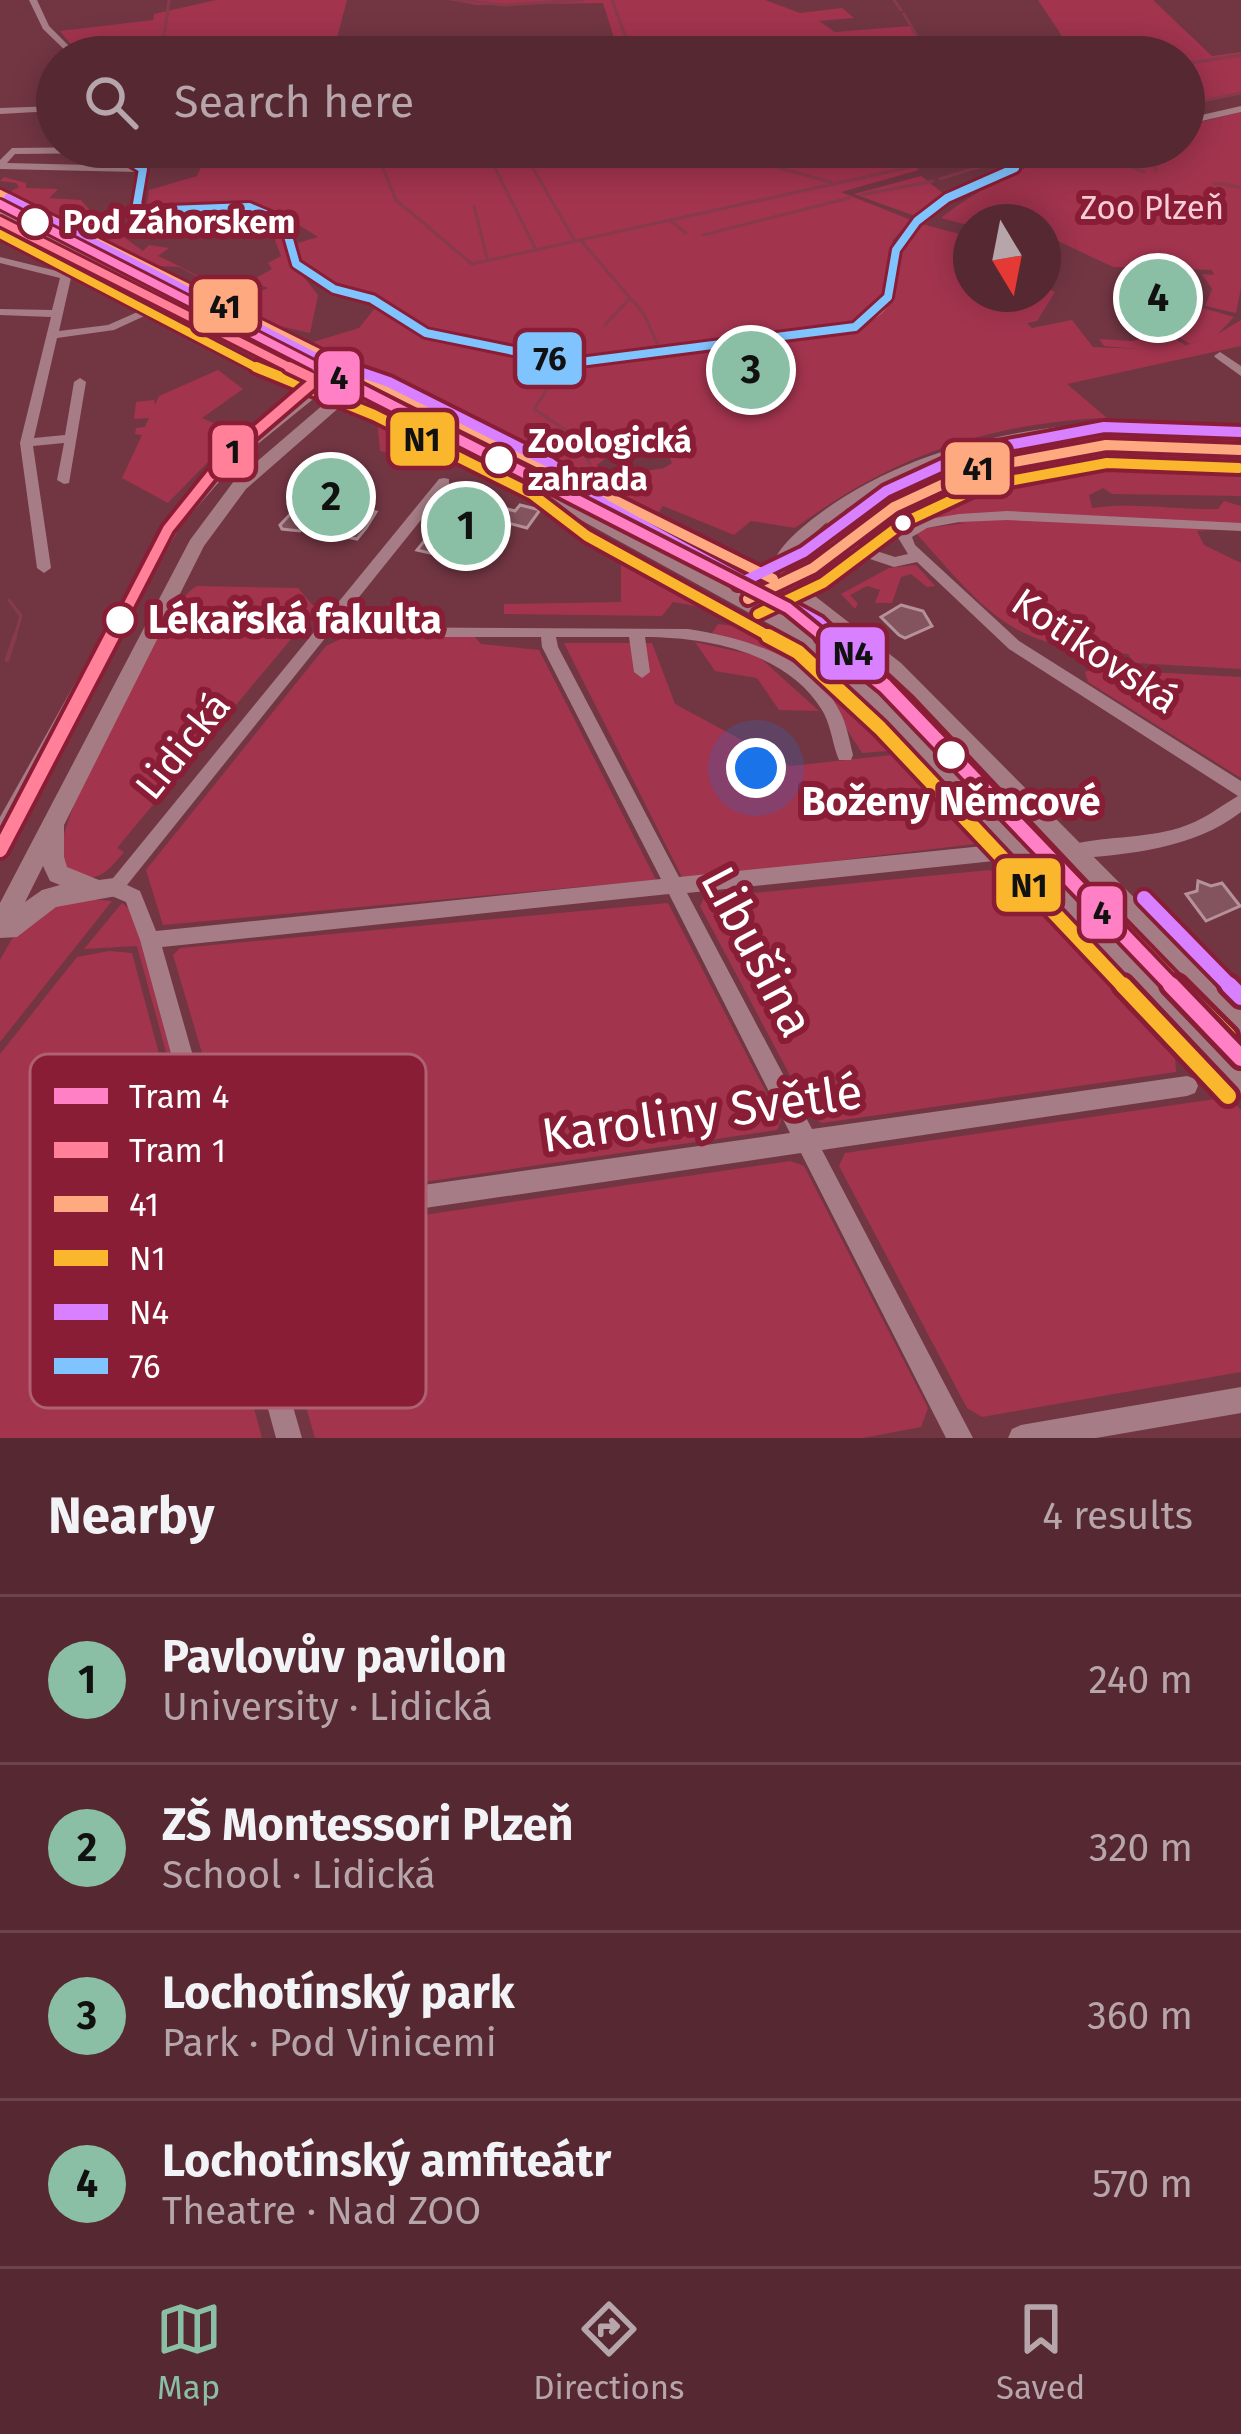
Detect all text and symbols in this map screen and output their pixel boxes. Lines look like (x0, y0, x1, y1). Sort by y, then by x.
search box (36, 36, 1205, 168)
icon: search (78, 69, 144, 135)
text: Search here (174, 75, 414, 129)
park label: Zoo Plzeň (1080, 188, 1224, 228)
place label: Pod Záhorskem (63, 202, 295, 242)
north arrow (953, 204, 1061, 312)
marker: Pod Záhorskem (18, 205, 52, 239)
pin: 4 (1119, 253, 1197, 343)
line badge: 41 (191, 277, 260, 335)
text: 41 (209, 287, 241, 327)
pin: 3 (712, 325, 790, 415)
line badge: 76 (515, 330, 584, 387)
text: 76 (533, 339, 567, 379)
line badge: 4 (316, 349, 362, 407)
text: 4 (330, 358, 348, 398)
line badge: N1 (388, 410, 457, 468)
text: N1 (403, 420, 441, 460)
place label: Zoologická zahrada (528, 421, 692, 499)
line badge: 1 (210, 423, 256, 480)
text: 1 (225, 432, 241, 472)
line badge: 41 (943, 440, 1012, 497)
marker: Zoologická zahrada (482, 443, 516, 477)
text: 41 (962, 449, 994, 489)
pin: 2 (292, 452, 370, 542)
pin: 1 (427, 481, 505, 571)
unlabelled marker (892, 512, 914, 534)
street label: Kotíkovská (1003, 579, 1187, 723)
place label: Lékařská fakulta (148, 597, 442, 643)
marker: Lékařská fakulta (103, 603, 137, 637)
line badge: N4 (818, 625, 887, 682)
text: N4 (833, 634, 873, 674)
street label: Lidická (126, 683, 240, 809)
your location (726, 738, 786, 798)
marker: Boženy Němcové (934, 738, 968, 772)
place label: Boženy Němcové (801, 779, 1101, 825)
line badge: N1 (994, 856, 1063, 914)
street label: Libušina (688, 857, 826, 1047)
text: N1 (1010, 866, 1048, 906)
line badge: 4 (1079, 884, 1125, 941)
text: 4 (1093, 893, 1111, 933)
legend (30, 1054, 426, 1408)
street label: Karoliny Světlé (538, 1063, 866, 1165)
text: Tram 4 (129, 1077, 229, 1117)
text: Tram 1 (129, 1131, 226, 1171)
text: 41 (129, 1185, 159, 1225)
text: N1 (129, 1239, 166, 1279)
text: N4 (129, 1293, 169, 1333)
text: 76 (129, 1347, 160, 1387)
text: Nearby (48, 1485, 214, 1547)
text: 4 results (1042, 1493, 1193, 1539)
text: Pavlovův pavilon (162, 1630, 507, 1684)
text: 1 (78, 1657, 96, 1703)
text: 240 m (1088, 1657, 1193, 1703)
text: University · Lidická (162, 1684, 493, 1730)
text: ZŠ Montessori Plzeň (162, 1798, 573, 1852)
text: 2 (77, 1825, 97, 1871)
text: 320 m (1089, 1825, 1193, 1871)
text: School · Lidická (162, 1852, 436, 1898)
text: Lochotínský park (162, 1966, 515, 2020)
text: 3 (77, 1993, 97, 2039)
text: 360 m (1087, 1993, 1193, 2039)
text: Park · Pod Vinicemi (162, 2020, 497, 2066)
text: Lochotínský amfiteátr (162, 2134, 611, 2188)
text: 4 (76, 2161, 98, 2207)
text: 570 m (1092, 2161, 1193, 2207)
text: Theatre · Nad ZOO (162, 2188, 481, 2234)
tab: Map (156, 2296, 222, 2408)
tab: Directions (533, 2296, 685, 2408)
tab: Saved (996, 2296, 1085, 2408)

